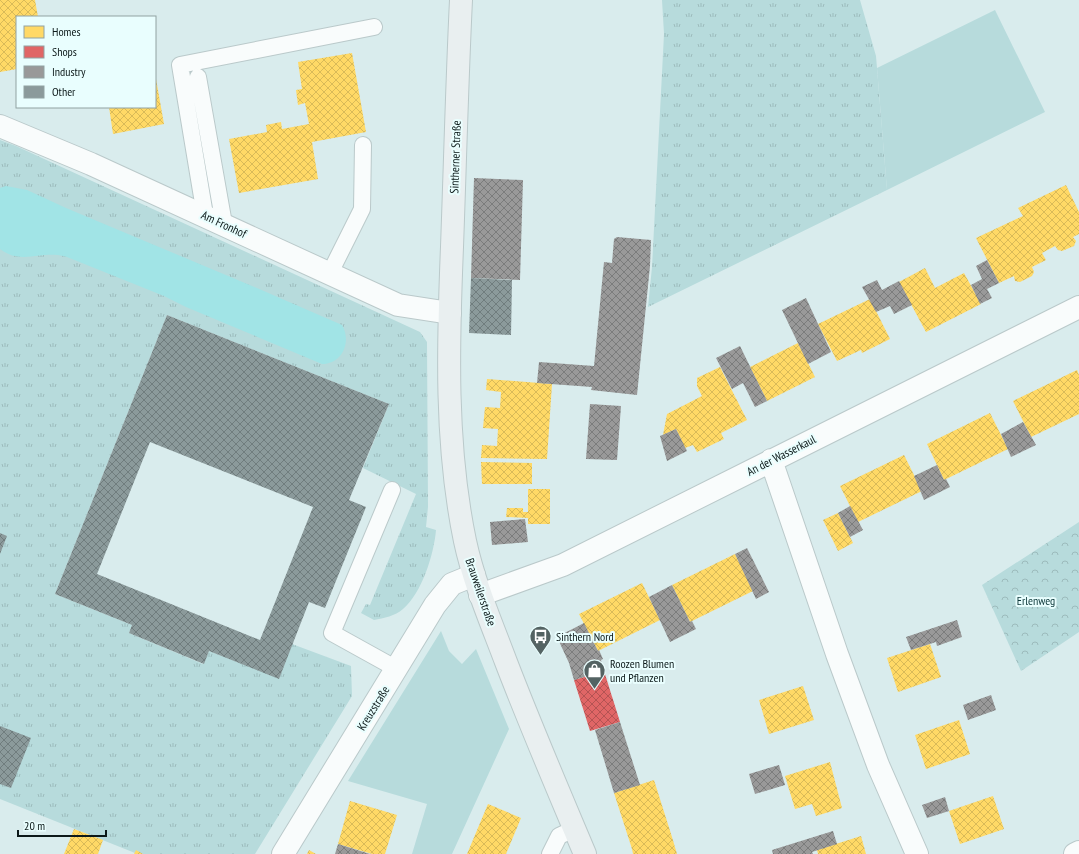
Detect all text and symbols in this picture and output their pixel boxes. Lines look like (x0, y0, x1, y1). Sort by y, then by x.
legend (16, 16, 156, 108)
text: Homes (52, 24, 80, 39)
text: Shops (52, 44, 77, 59)
text: Industry (52, 64, 86, 79)
text: Other (52, 84, 76, 99)
street label: Sintherner Straße (446, 120, 464, 194)
street label: Am Fronhof (199, 207, 250, 241)
street label: An der Wasserkaul (744, 431, 818, 479)
street label: Brauweilerstraße (462, 556, 500, 628)
park label: Erlenweg (1017, 593, 1055, 608)
bus stop icon: Sinthern Nord (527, 623, 553, 656)
place label: Sinthern Nord (556, 629, 614, 644)
place label: Roozen Blumen und Pflanzen (610, 656, 674, 685)
shop icon: Roozen Blumen und Pflanzen (581, 657, 607, 690)
street label: Kreuzstraße (353, 683, 393, 733)
scale bar (18, 812, 106, 838)
text: 20 m (24, 818, 45, 833)

